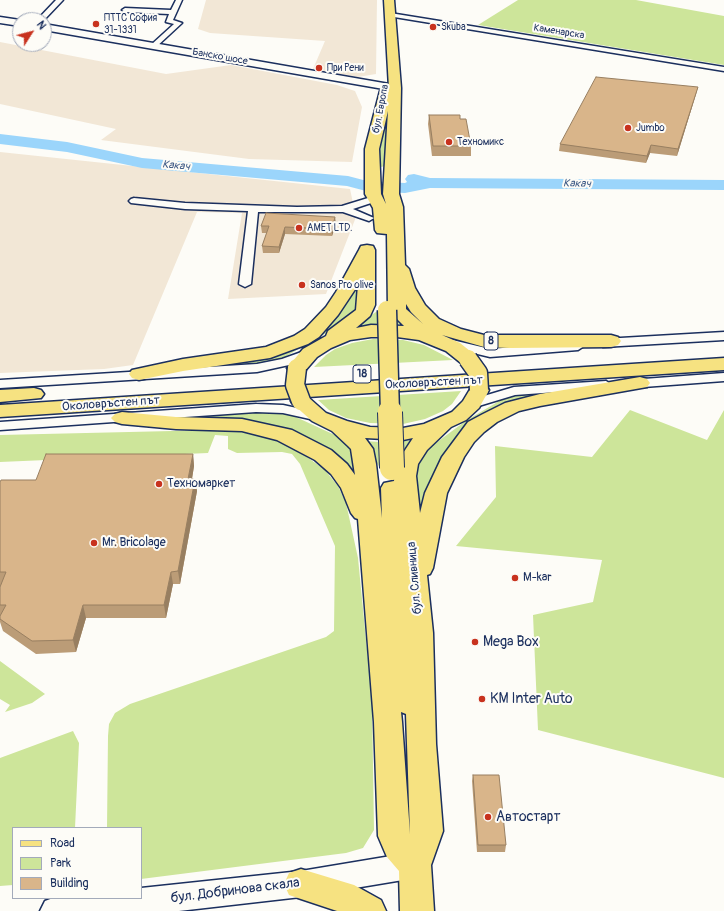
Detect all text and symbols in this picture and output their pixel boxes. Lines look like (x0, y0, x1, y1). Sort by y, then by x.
north arrow (12, 12, 52, 52)
place label: ПТТС София 31-1331 (104, 12, 157, 36)
text: N (34, 18, 49, 32)
marker: ПТТС София 31-1331 (91, 19, 101, 29)
place label: Skuba (441, 21, 466, 33)
marker: Skuba (428, 22, 438, 32)
street label: Каменарска (533, 22, 585, 42)
street label: Банско шосе (191, 46, 249, 68)
place label: При Рени (327, 62, 364, 74)
marker: При Рени (314, 63, 324, 73)
street label: бул. Европа (370, 84, 392, 134)
place label: Jumbo (636, 122, 665, 134)
marker: Jumbo (623, 123, 633, 133)
place label: Техномикс (457, 136, 504, 148)
marker: Техномикс (444, 137, 454, 147)
water label: Какач (162, 158, 190, 174)
water label: Какач (563, 177, 591, 191)
place label: AMET LTD. (307, 222, 352, 234)
marker: AMET LTD. (294, 223, 304, 233)
place label: Sanos Pro olive (310, 279, 374, 291)
marker: Sanos Pro olive (297, 280, 307, 290)
road number: 8 (484, 332, 498, 350)
road number: 18 (353, 365, 371, 383)
street label: Околовръстен път (385, 373, 483, 393)
street label: Околовръстен път (62, 393, 160, 415)
place label: Техномаркет (167, 477, 235, 491)
marker: Техномаркет (154, 479, 164, 489)
place label: Mr. Bricolage (102, 536, 166, 550)
marker: Mr. Bricolage (89, 538, 99, 548)
street label: бул. Сливница (405, 541, 425, 615)
place label: M-kar (523, 571, 552, 585)
marker: M-kar (510, 573, 520, 583)
place label: Mega Box (483, 634, 539, 650)
marker: Mega Box (470, 637, 480, 647)
place label: KM Inter Auto (490, 691, 573, 707)
marker: KM Inter Auto (477, 694, 487, 704)
place label: Автостарт (496, 809, 560, 825)
marker: Автостарт (483, 812, 493, 822)
legend (12, 827, 142, 899)
text: Road (50, 836, 75, 851)
text: Park (50, 856, 71, 871)
street label: бул. Добринова скала (169, 875, 301, 907)
text: Building (50, 876, 89, 891)

